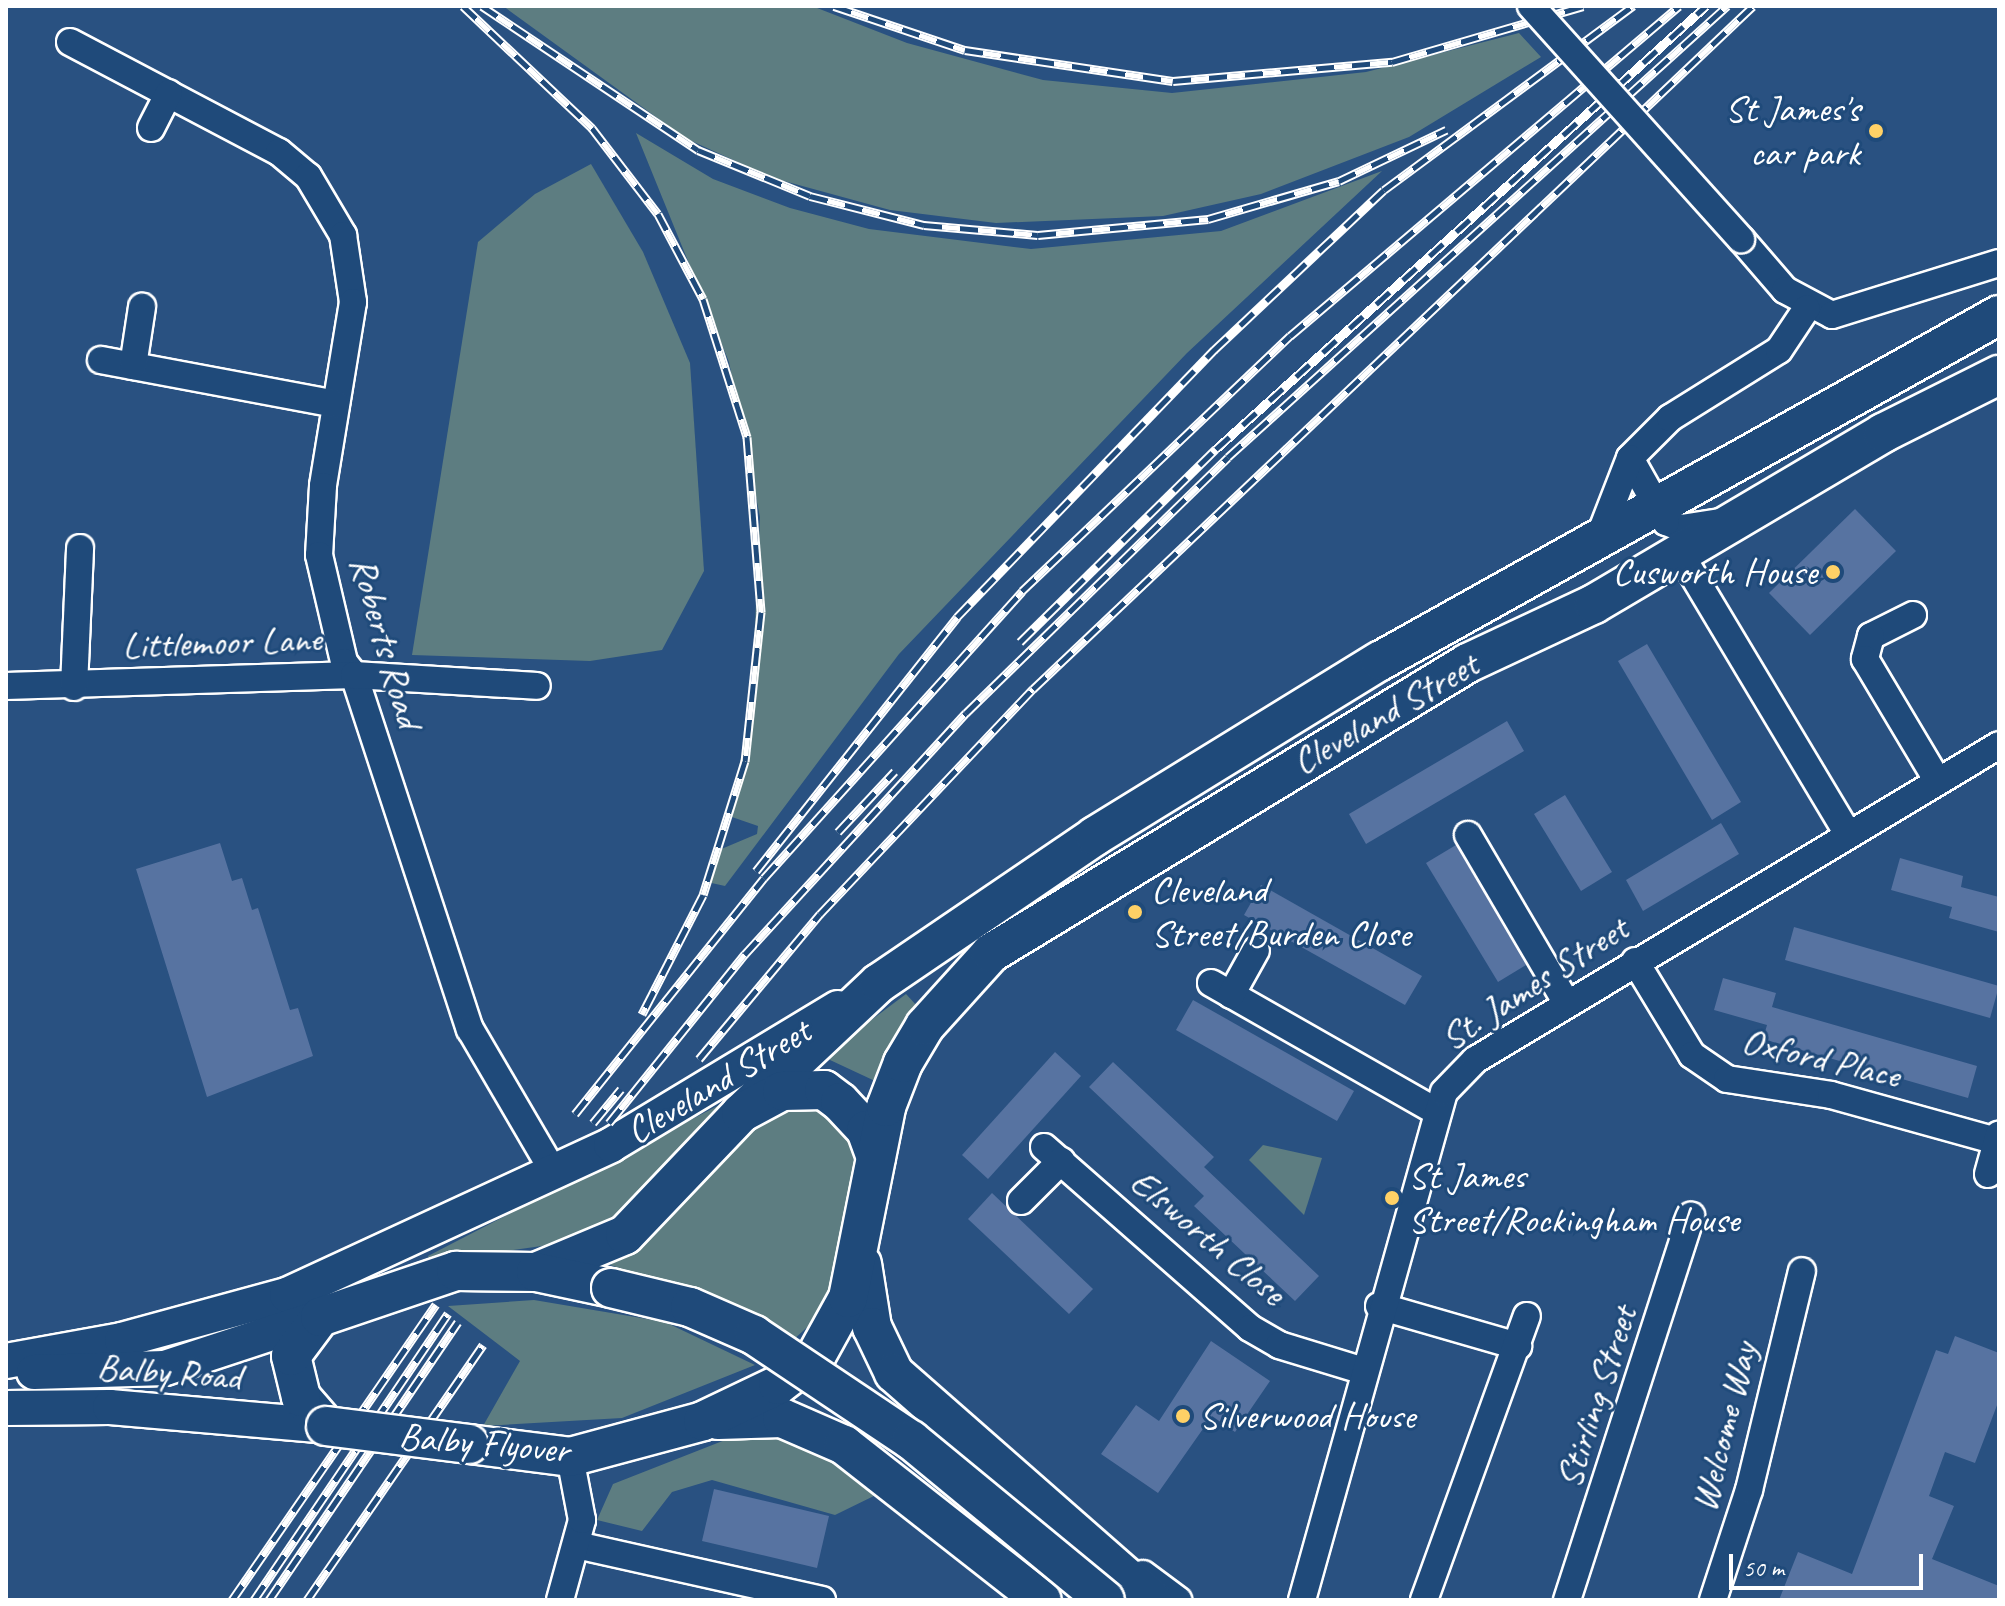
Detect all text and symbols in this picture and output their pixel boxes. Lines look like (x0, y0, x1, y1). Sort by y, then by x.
place label: St James's car park (1727, 86, 1860, 176)
marker: St James's car park (1867, 122, 1885, 140)
place label: Cusworth House (1612, 549, 1817, 595)
street label: Roberts Road (340, 552, 432, 732)
marker: Cusworth House (1824, 563, 1842, 581)
street label: Littlemoor Lane (121, 616, 323, 668)
street label: Cleveland Street (1284, 641, 1486, 785)
place label: Cleveland Street/Burden Close (1151, 867, 1411, 956)
marker: Cleveland Street/Burden Close (1126, 903, 1144, 921)
street label: St. James Street (1431, 905, 1637, 1061)
street label: Cleveland Street (617, 1008, 819, 1154)
street label: Oxford Place (1737, 1018, 1905, 1098)
place label: St James Street/Rockingham House (1408, 1153, 1739, 1242)
street label: Elsworth Close (1121, 1159, 1295, 1315)
marker: St James Street/Rockingham House (1383, 1189, 1401, 1207)
street label: Stirling Street (1545, 1300, 1647, 1494)
street label: Welcome Way (1681, 1338, 1767, 1516)
street label: Balby Road (95, 1344, 243, 1400)
place label: Silverwood House (1199, 1393, 1415, 1439)
marker: Silverwood House (1174, 1407, 1192, 1425)
street label: Balby Flyover (397, 1413, 571, 1473)
scale bar (1733, 1538, 1927, 1588)
text: 50 m (1743, 1553, 1784, 1583)

